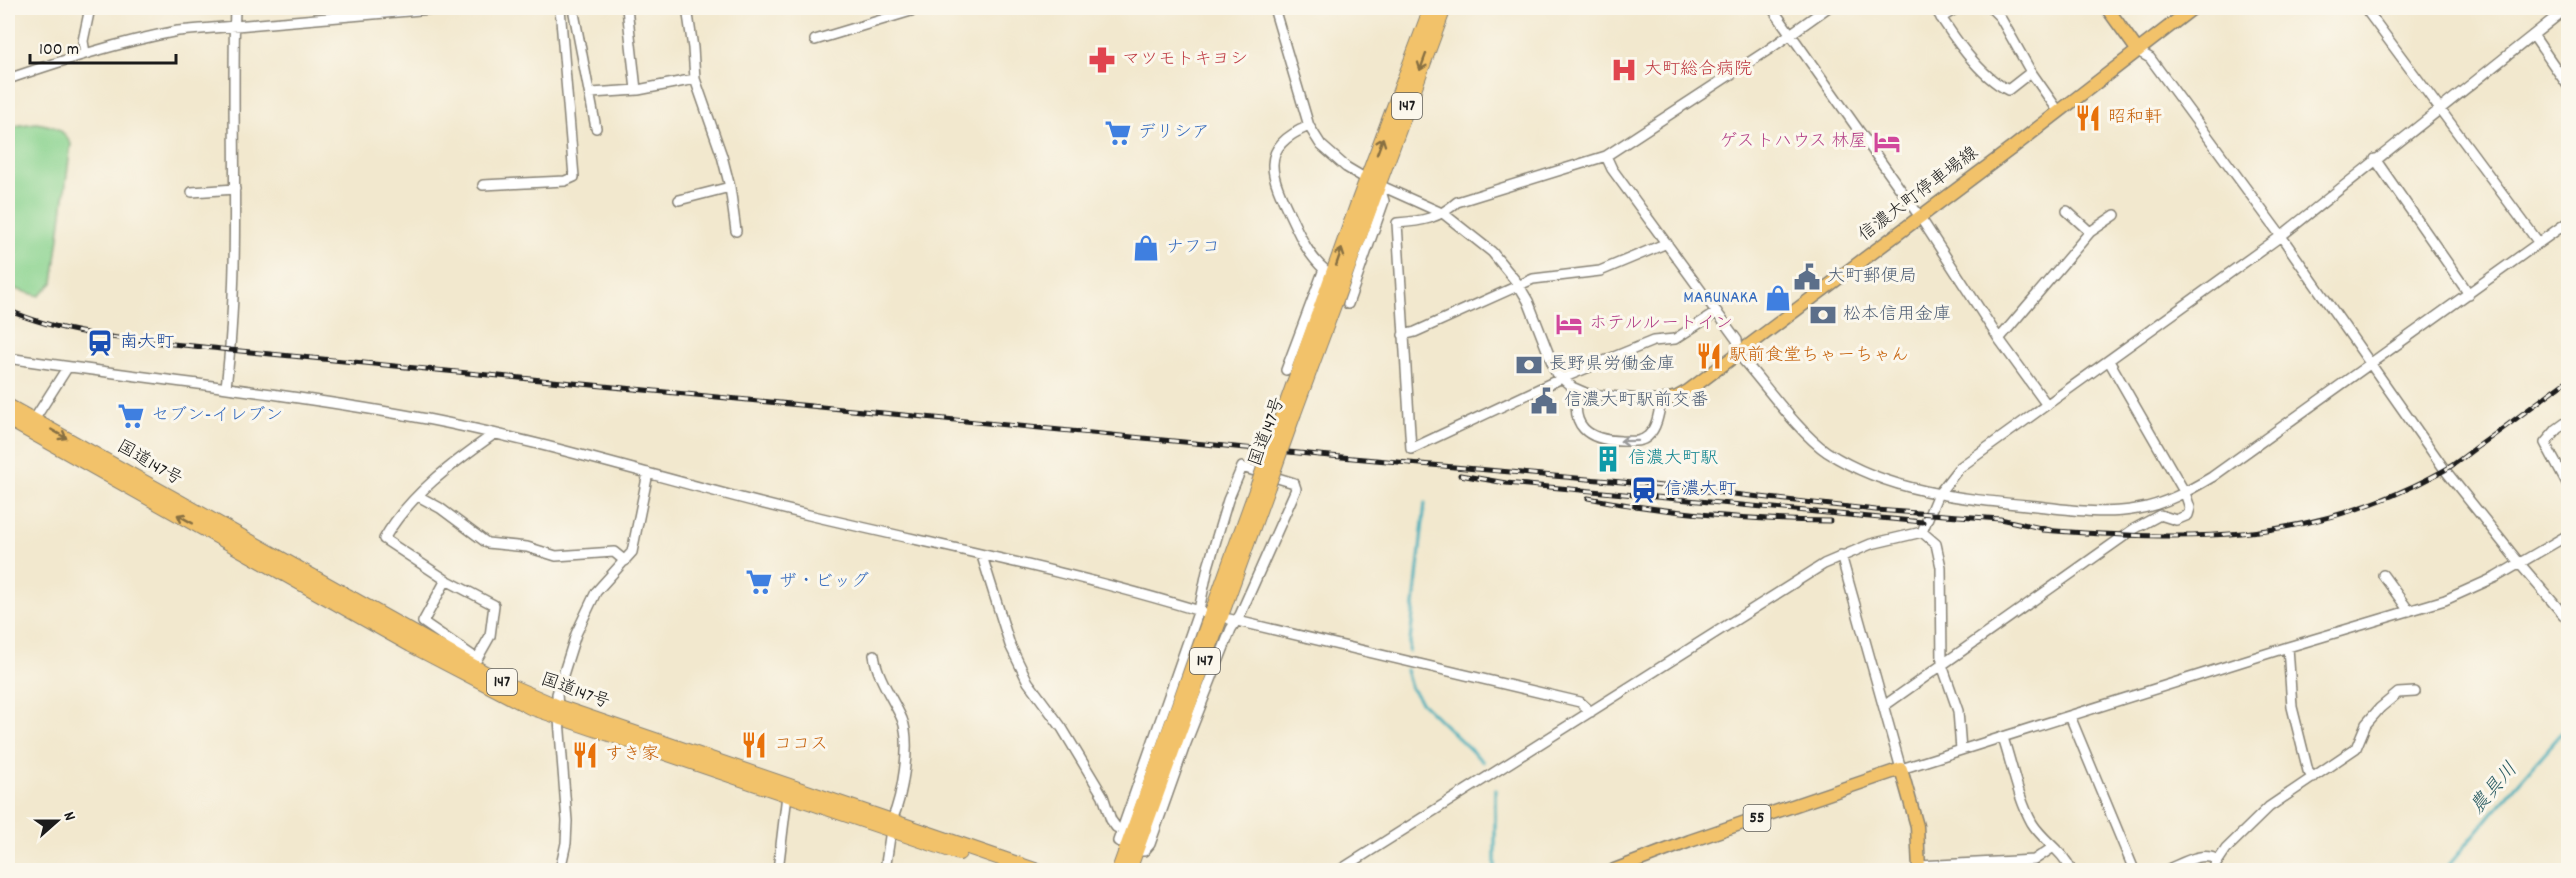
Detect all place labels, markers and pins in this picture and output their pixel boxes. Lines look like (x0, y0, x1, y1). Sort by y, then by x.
pharmacy icon: マツモトキヨシ (1087, 45, 1117, 75)
place label: マツモトキヨシ (1122, 48, 1248, 73)
hospital icon: 大町総合病院 (1609, 55, 1639, 85)
place label: 大町総合病院 (1644, 58, 1752, 83)
restaurant icon: 昭和軒 (2073, 103, 2103, 133)
place label: 昭和軒 (2108, 106, 2162, 131)
supermarket icon: デリシア (1103, 118, 1133, 148)
place label: デリシア (1138, 121, 1210, 146)
hotel icon: ゲストハウス 林屋 (1872, 127, 1902, 157)
place label: ゲストハウス 林屋 (1720, 130, 1867, 155)
shop icon: ナフコ (1131, 233, 1161, 263)
place label: ナフコ (1166, 236, 1220, 261)
public building icon: 大町郵便局 (1792, 262, 1822, 292)
place label: 大町郵便局 (1827, 265, 1917, 290)
shop icon: MARUNAKA (1763, 283, 1793, 313)
place label: MARUNAKA (1683, 286, 1758, 311)
bank icon: 松本信用金庫 (1808, 300, 1838, 330)
place label: 松本信用金庫 (1843, 303, 1951, 328)
hotel icon: ホテルルートイン (1554, 309, 1584, 339)
place label: ホテルルートイン (1589, 312, 1733, 337)
station icon: 南大町 (85, 328, 115, 358)
place label: 南大町 (120, 331, 174, 356)
restaurant icon: 駅前食堂ちゃーちゃん (1694, 341, 1724, 371)
place label: 駅前食堂ちゃーちゃん (1729, 344, 1909, 369)
bank icon: 長野県労働金庫 (1514, 350, 1544, 380)
place label: 長野県労働金庫 (1549, 353, 1675, 378)
public building icon: 信濃大町駅前交番 (1529, 386, 1559, 416)
place label: 信濃大町駅前交番 (1564, 389, 1708, 414)
supermarket icon: セブン-イレブン (116, 401, 146, 431)
place label: セブン-イレブン (151, 404, 283, 429)
building icon: 信濃大町駅 (1593, 444, 1623, 474)
place label: 信濃大町駅 (1628, 447, 1718, 472)
station icon: 信濃大町 (1629, 475, 1659, 505)
place label: 信濃大町 (1664, 478, 1736, 503)
supermarket icon: ザ・ビッグ (744, 567, 774, 597)
place label: ザ・ビッグ (779, 570, 869, 595)
restaurant icon: ココス (739, 730, 769, 760)
place label: ココス (774, 733, 828, 758)
restaurant icon: すき家 (570, 740, 600, 770)
place label: すき家 (605, 743, 659, 768)

